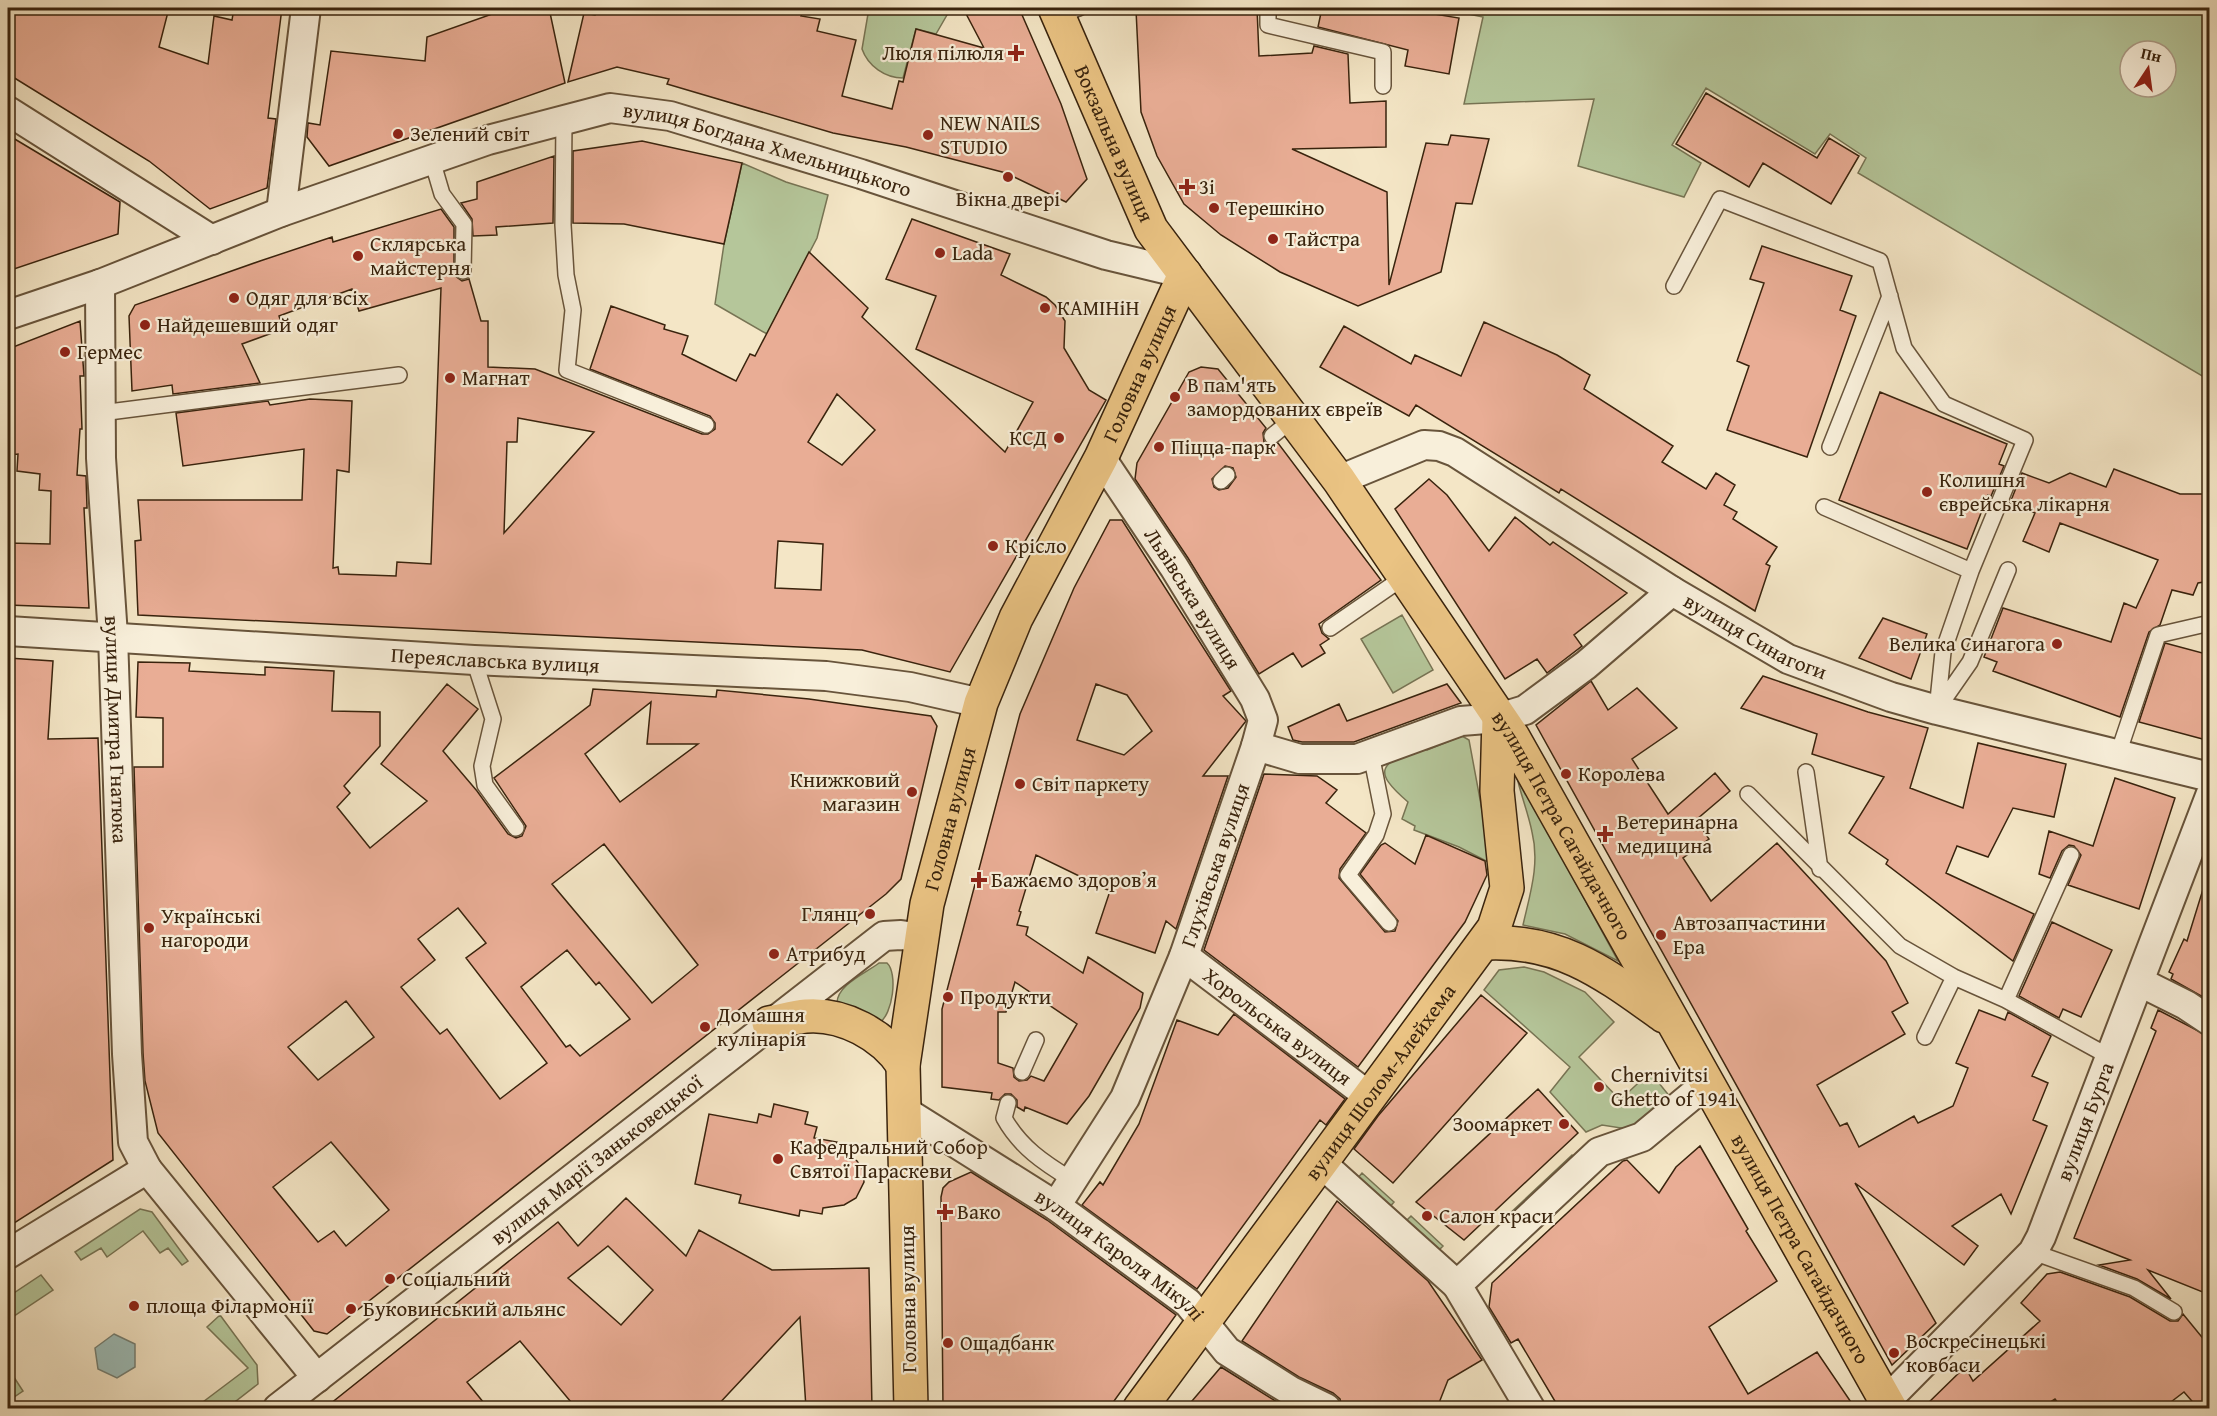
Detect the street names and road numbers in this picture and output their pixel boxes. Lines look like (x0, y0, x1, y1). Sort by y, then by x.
street label: Вокзальна вулиця (1067, 60, 1162, 227)
street label: вулиця Богдана Хмельницького (621, 94, 916, 205)
street label: Головна вулиця (1094, 299, 1184, 447)
street label: Львівська вулиця (1137, 521, 1249, 676)
street label: вулиця Синагоги (1678, 585, 1832, 687)
street label: вулиця Дмитра Гнатюка (97, 615, 136, 844)
street label: Переяславська вулиця (390, 639, 600, 681)
street label: вулиця Петра Сагайдачного (1484, 704, 1640, 946)
street label: Головна вулиця (915, 743, 984, 894)
street label: Глухівська вулиця (1172, 778, 1257, 951)
street label: Хорольська вулиця (1197, 960, 1359, 1093)
street label: вулиця Шолом-Алейхема (1297, 977, 1463, 1186)
street label: вулиця Бурга (2048, 1057, 2122, 1185)
street label: вулиця Марії Заньковецької (484, 1066, 710, 1252)
street label: вулиця Петра Сагайдачного (1724, 1128, 1878, 1369)
street label: вулиця Кароля Мікулі (1029, 1181, 1213, 1328)
street label: Головна вулиця (891, 1224, 924, 1373)

